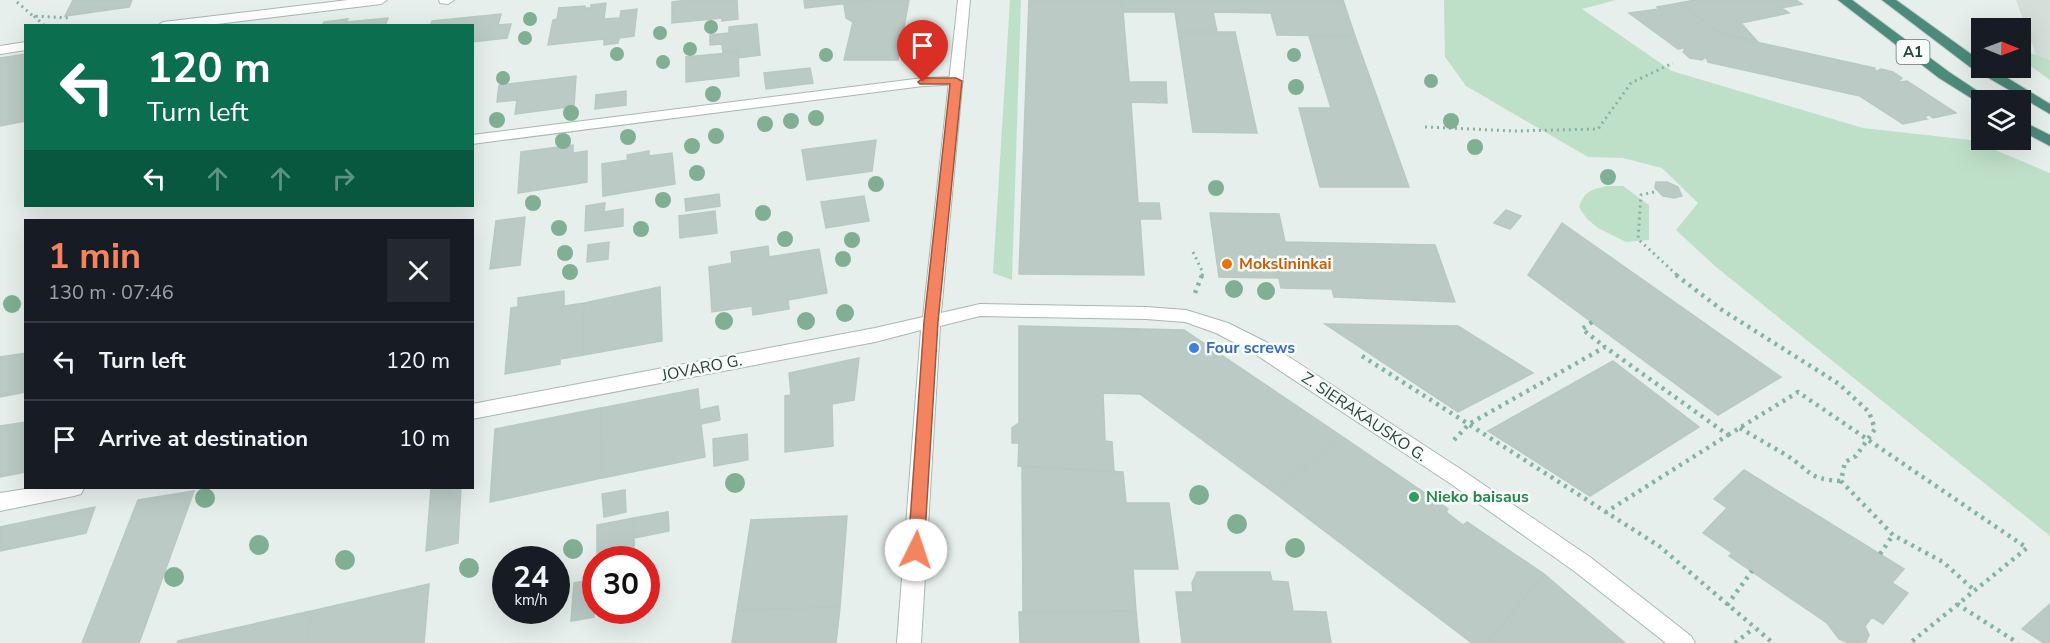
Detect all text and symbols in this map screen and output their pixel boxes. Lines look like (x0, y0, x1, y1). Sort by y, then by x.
north arrow (1971, 18, 2031, 78)
map controls (1971, 18, 2031, 150)
pin (897, 20, 948, 82)
icon: arrive (906, 29, 939, 62)
text: 120 m (147, 40, 271, 97)
road number: A1 (1896, 40, 1930, 64)
icon: left (48, 48, 126, 126)
button: layers (1971, 90, 2031, 150)
text: Turn left (147, 94, 248, 131)
icon: left (138, 162, 171, 195)
icon: ahead (201, 162, 234, 195)
icon: ahead (264, 162, 297, 195)
icon: right (327, 162, 360, 195)
text: 1 min (48, 232, 141, 281)
button: close (387, 239, 450, 302)
place label: Mokslininkai (1239, 253, 1332, 275)
marker: Mokslininkai (1220, 257, 1234, 271)
text: 130 m · 07:46 (48, 279, 174, 306)
place label: Four screws (1206, 337, 1295, 359)
marker: Four screws (1187, 341, 1201, 355)
icon: left (48, 345, 81, 378)
text: Turn left (99, 346, 186, 376)
text: 120 m (386, 346, 450, 376)
street label: JOVARO G. (659, 349, 744, 387)
street label: Z. SIERAKAUSKO G. (1297, 367, 1431, 467)
icon: arrive (48, 423, 81, 456)
text: Arrive at destination (99, 424, 308, 454)
text: 10 m (399, 424, 450, 454)
place label: Nieko baisaus (1426, 486, 1529, 508)
marker: Nieko baisaus (1407, 490, 1421, 504)
position arrow (884, 518, 948, 582)
speed limit sign: 30 (582, 546, 660, 624)
text: 24 (513, 557, 549, 598)
text: km/h (514, 590, 548, 610)

